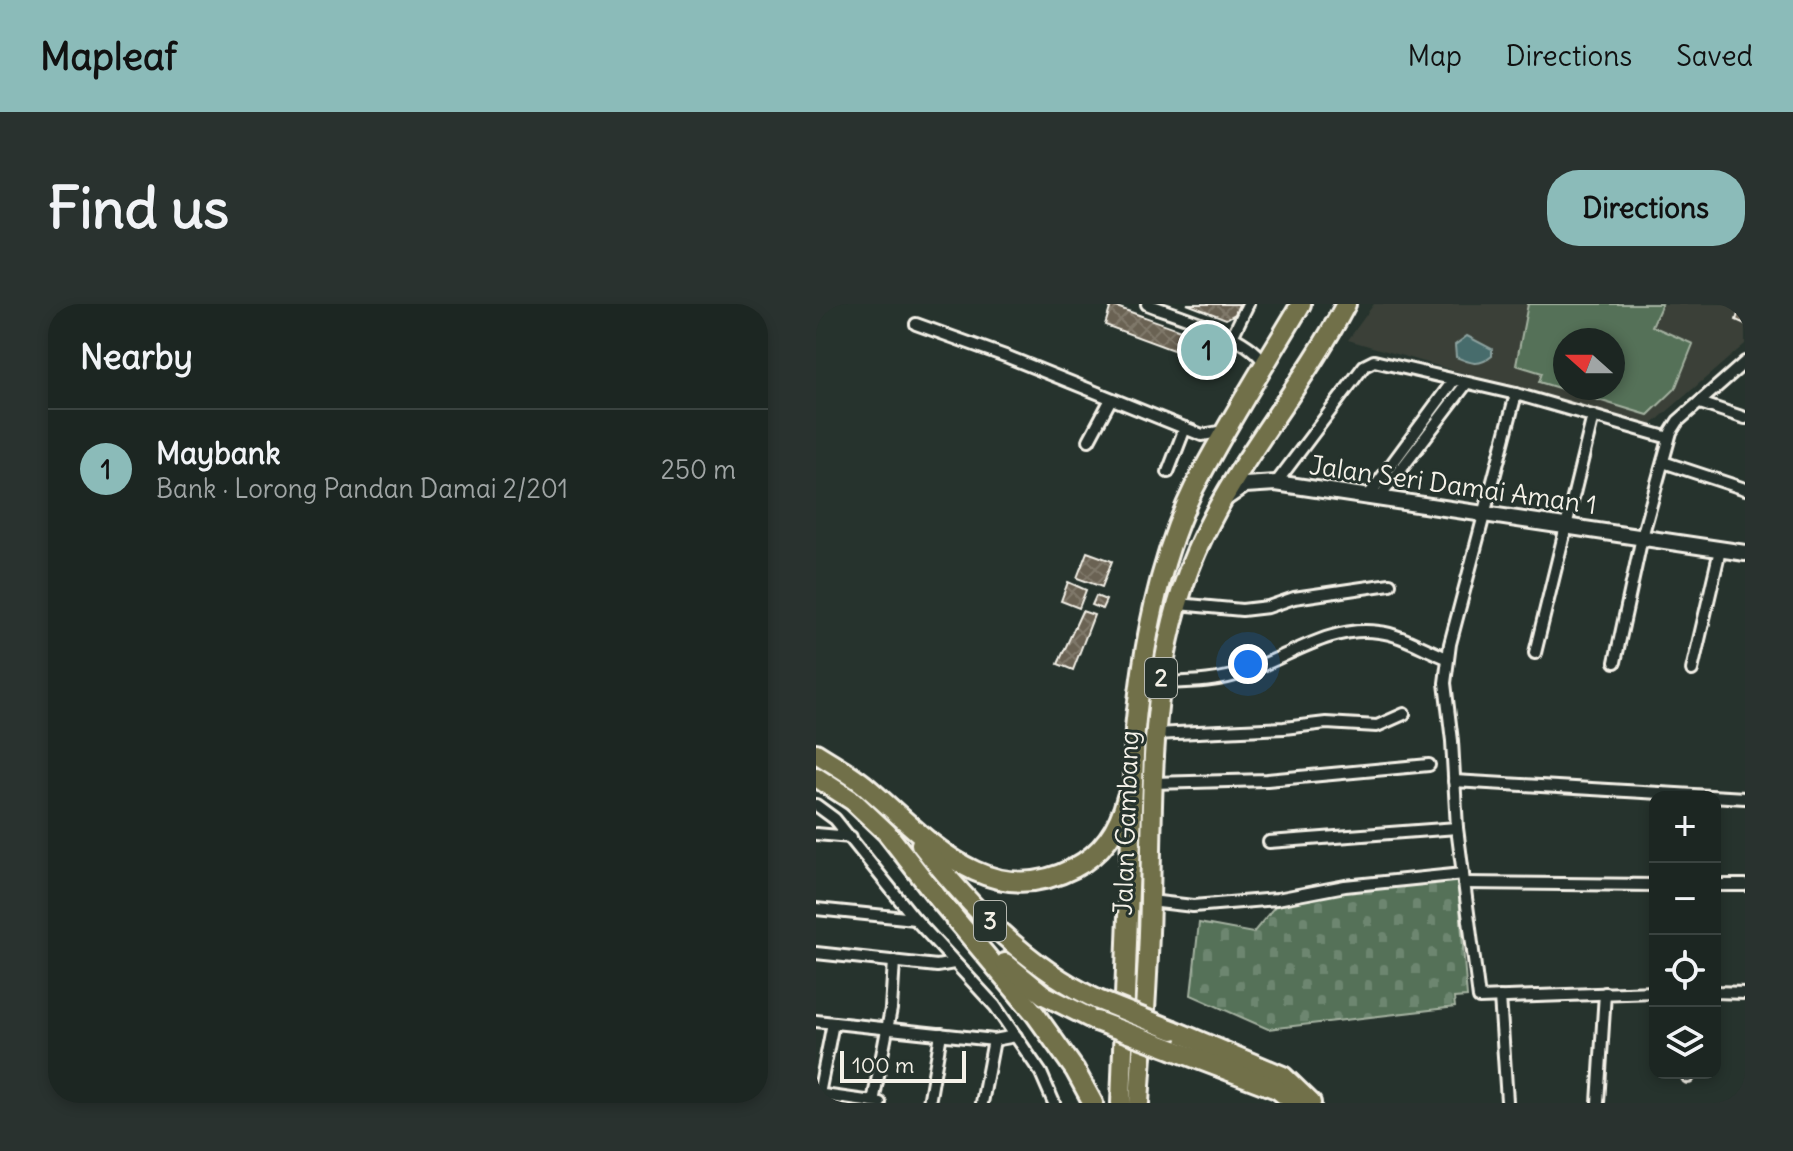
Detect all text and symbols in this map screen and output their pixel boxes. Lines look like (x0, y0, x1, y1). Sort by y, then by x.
text: Mapleaf (40, 33, 177, 80)
text: Map (1407, 38, 1462, 74)
text: Directions (1506, 38, 1632, 74)
text: Saved (1676, 38, 1753, 74)
button: Directions (1547, 170, 1745, 246)
text: Find us (48, 173, 229, 243)
pin: 1 (1181, 320, 1233, 380)
north arrow (1553, 328, 1625, 400)
text: Nearby (80, 335, 193, 378)
text: Maybank (156, 434, 281, 472)
street label: Jalan Seri Damai Aman 1 (1307, 448, 1599, 521)
text: 1 (101, 453, 111, 486)
text: 250 m (661, 453, 736, 486)
text: Bank · Lorong Pandan Damai 2/201 (156, 472, 568, 505)
your location (1228, 644, 1268, 684)
road number: 2 (1145, 658, 1177, 698)
street label: Jalan Gambang (1106, 730, 1145, 916)
map controls (1649, 791, 1721, 1079)
button: + (1649, 791, 1721, 863)
button: − (1649, 863, 1721, 935)
road number: 3 (974, 901, 1006, 941)
button: locate (1649, 935, 1721, 1007)
button: layers (1649, 1007, 1721, 1079)
scale bar (840, 1047, 966, 1083)
text: 100 m (852, 1051, 914, 1079)

